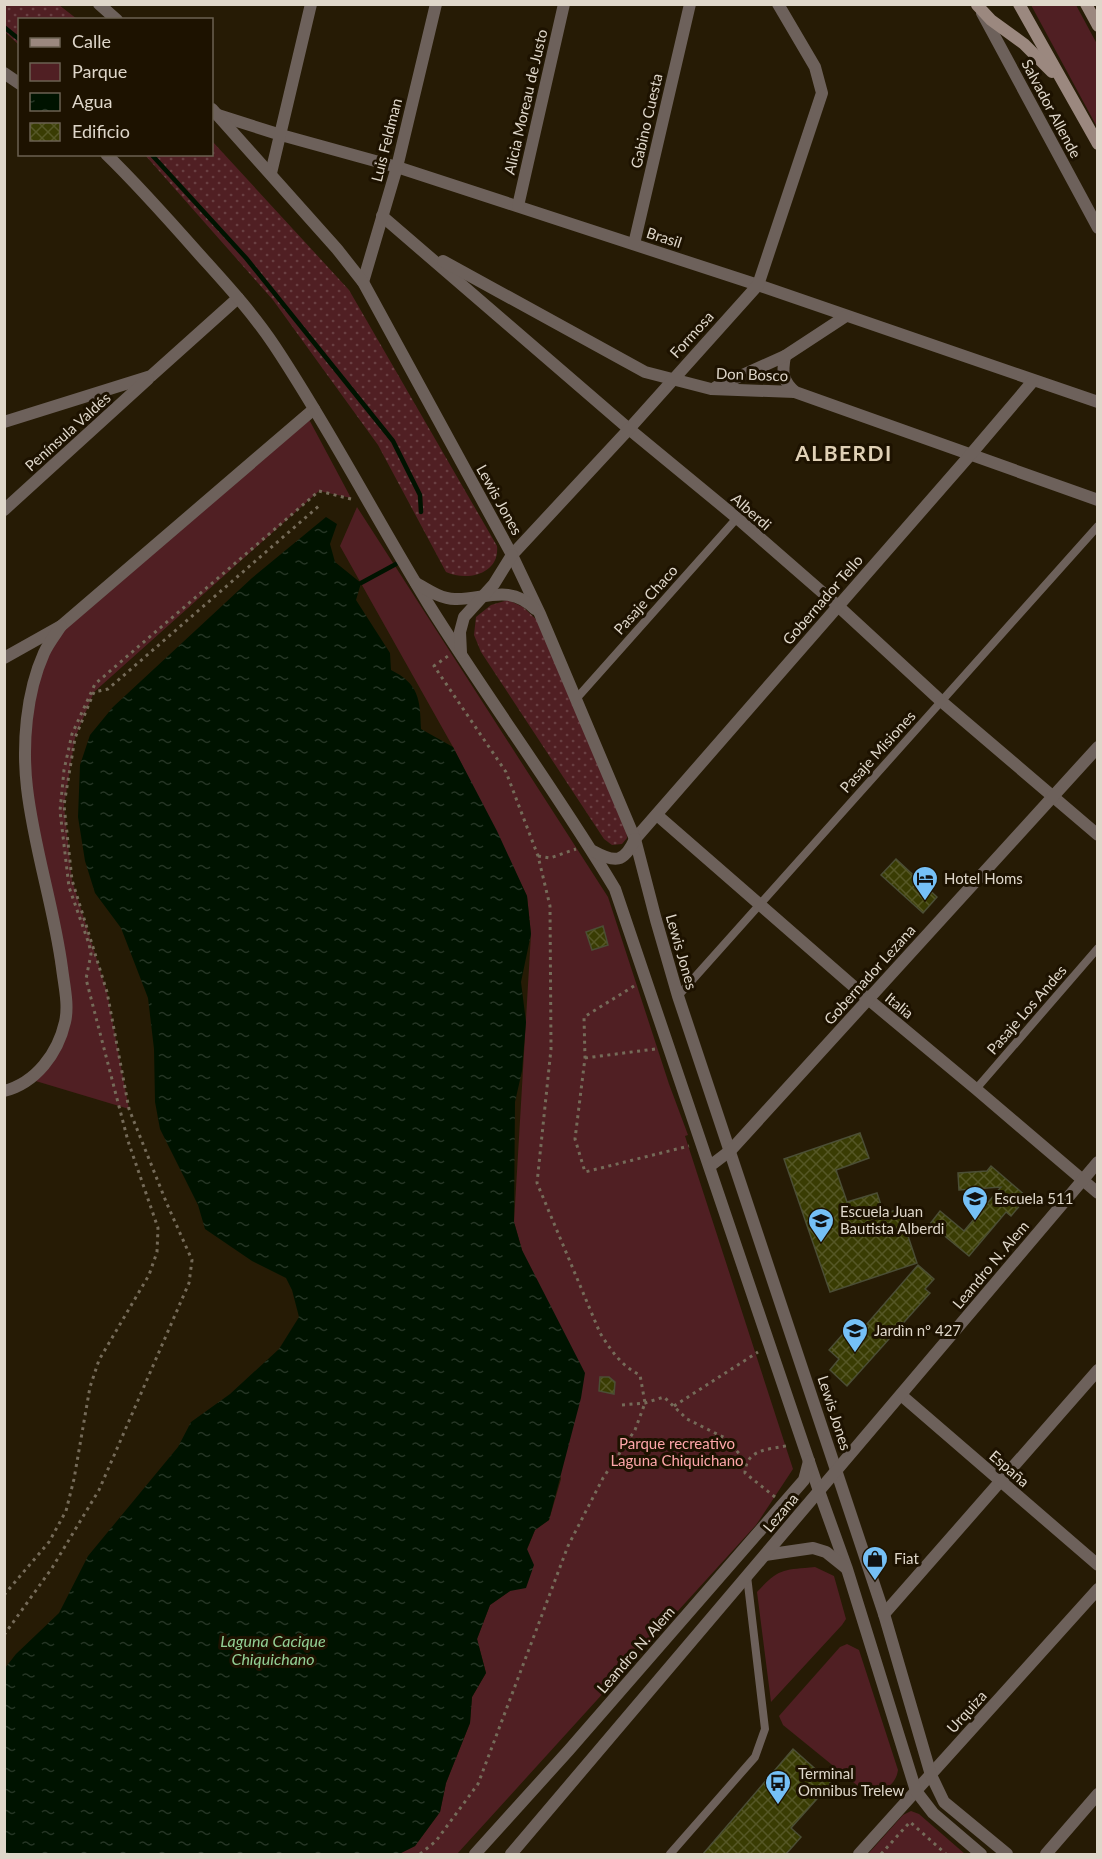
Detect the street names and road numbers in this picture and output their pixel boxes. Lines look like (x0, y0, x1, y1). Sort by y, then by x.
street label: Alicia Moreau de Justo (500, 27, 551, 176)
street label: Salvador Allende (1018, 56, 1086, 161)
street label: Gabino Cuesta (626, 72, 666, 170)
street label: Luis Feldman (367, 96, 405, 183)
street label: Brasil (644, 223, 684, 251)
street label: Formosa (666, 307, 717, 361)
street label: Don Bosco (716, 364, 788, 384)
street label: Península Valdés (21, 388, 114, 474)
street label: Lewis Jones (473, 461, 527, 538)
street label: Alberdi (728, 489, 775, 534)
street label: Gobernador Tello (778, 551, 866, 648)
street label: Pasaje Chaco (609, 561, 681, 638)
street label: Pasaje Misiones (836, 707, 919, 796)
street label: Lewis Jones (663, 912, 701, 992)
street label: Gobernador Lezana (820, 921, 919, 1028)
street label: Pasaje Los Andes (983, 961, 1070, 1058)
street label: Italia (882, 988, 918, 1022)
street label: Leandro N. Alem (948, 1217, 1032, 1312)
street label: Lewis Jones (814, 1373, 856, 1452)
street label: España (986, 1446, 1033, 1490)
street label: Lezana (759, 1489, 802, 1535)
street label: Leandro N. Alem (593, 1602, 678, 1696)
street label: Urquiza (943, 1687, 990, 1736)

